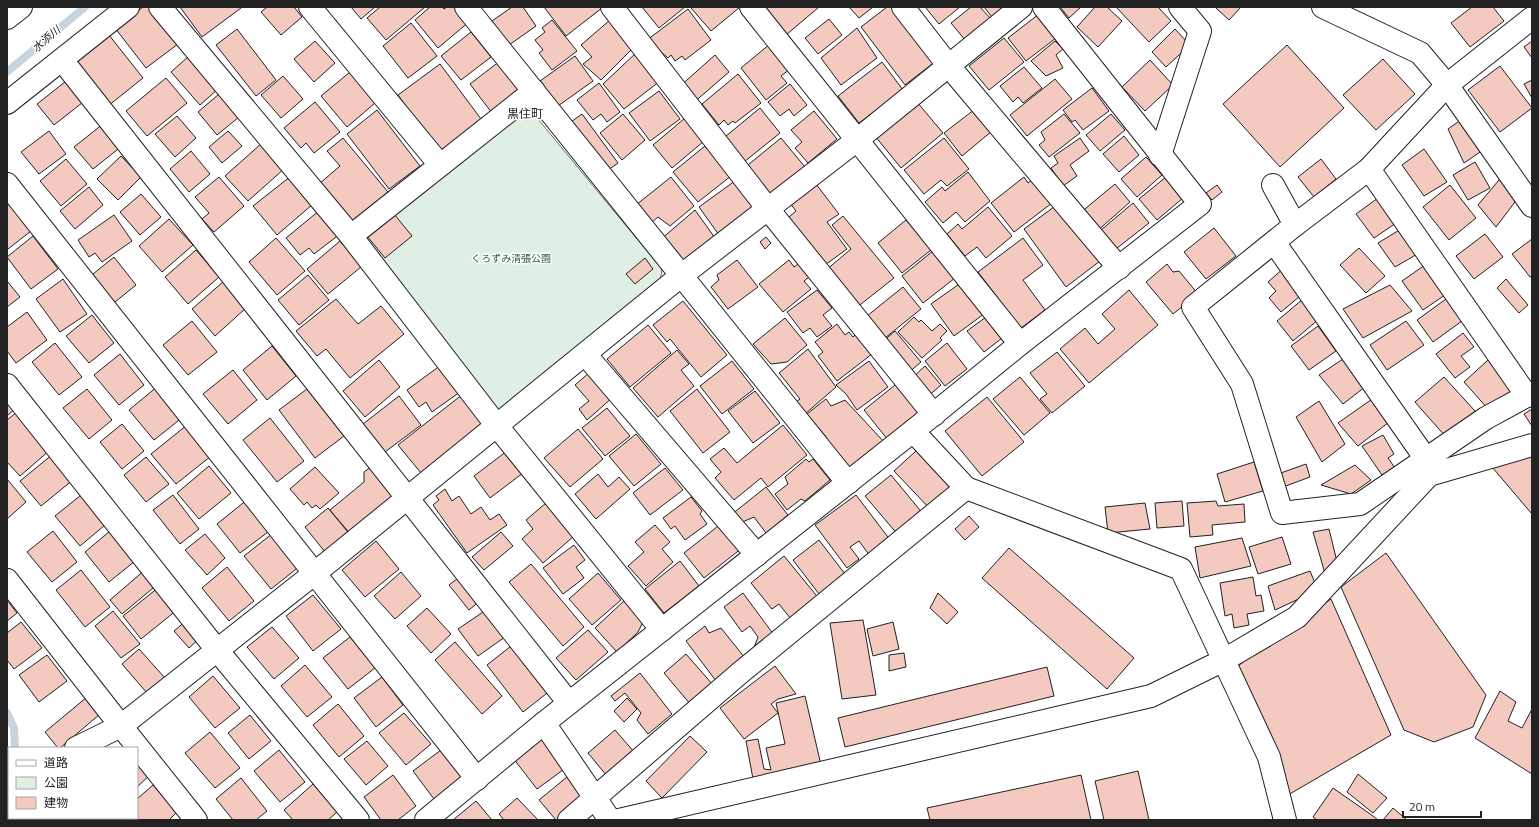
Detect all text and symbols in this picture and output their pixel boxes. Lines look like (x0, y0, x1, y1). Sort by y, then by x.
water label: 水添川 (28, 22, 65, 56)
district label: 黒住町 (507, 104, 543, 123)
park label: くろずみ清張公園 (471, 251, 551, 266)
legend (8, 747, 138, 819)
text: 道路 (44, 753, 68, 772)
text: 公園 (44, 773, 68, 792)
text: 建物 (44, 793, 68, 812)
scale bar (1403, 793, 1481, 819)
text: 20 m (1409, 797, 1435, 816)

